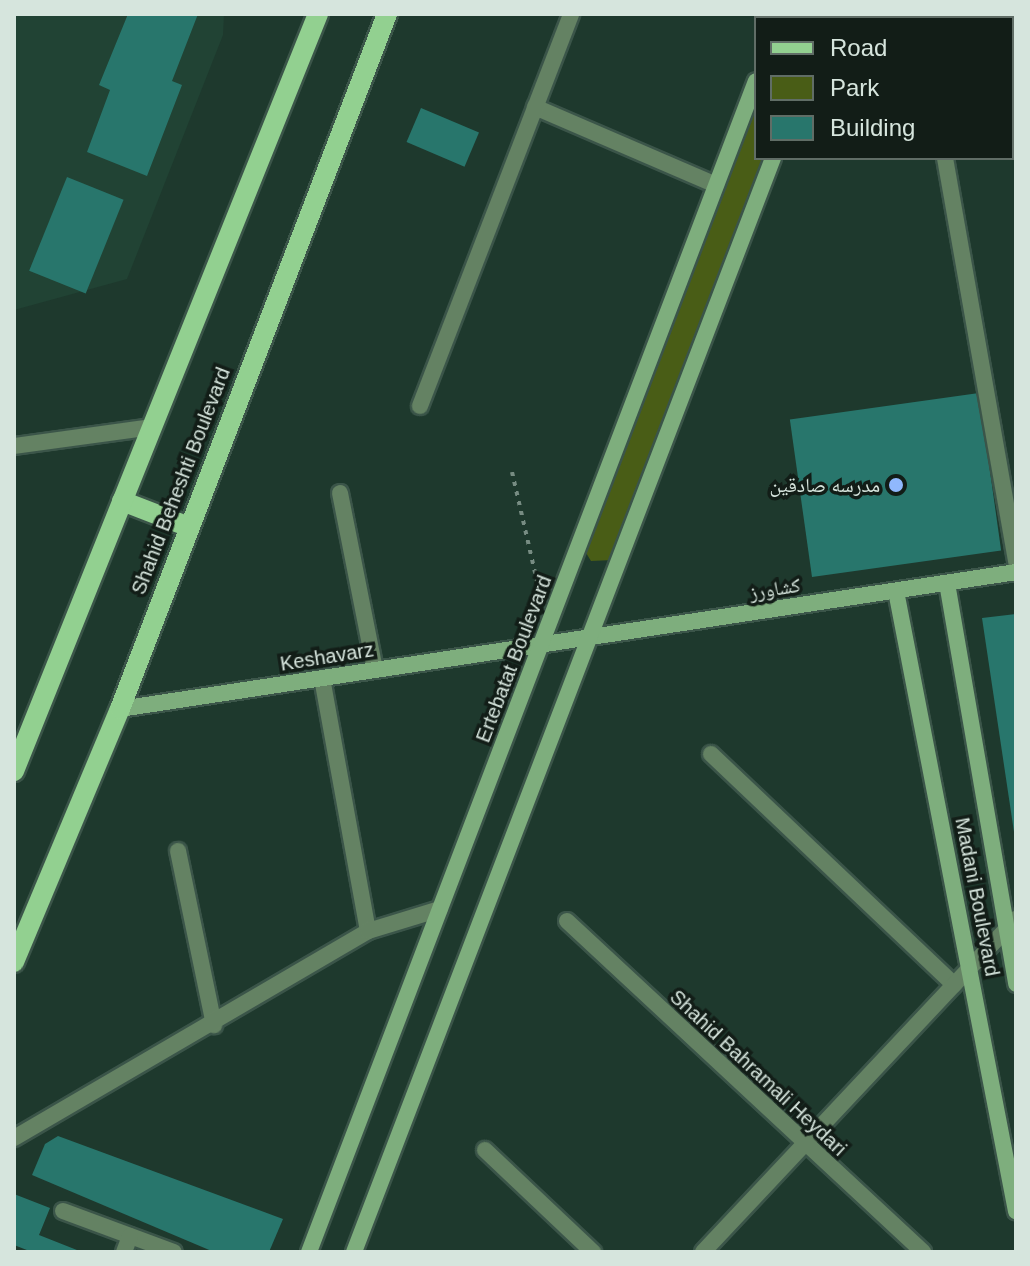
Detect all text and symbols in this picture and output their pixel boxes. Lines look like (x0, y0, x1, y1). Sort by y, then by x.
legend (754, 16, 1014, 160)
text: Road (830, 34, 887, 61)
text: Park (830, 74, 879, 101)
text: Building (830, 114, 915, 141)
street label: Shahid Beheshti Boulevard (127, 364, 235, 598)
place label: مدرسه صادقین (770, 473, 880, 497)
marker: مدرسه صادقین (887, 476, 905, 494)
street label: Ertebatat Boulevard (471, 572, 557, 746)
street label: کشاورز (748, 573, 802, 605)
street label: Keshavarz (278, 638, 376, 676)
street label: Madani Boulevard (950, 816, 1004, 978)
street label: Shahid Bahramali Heydari (665, 985, 851, 1161)

